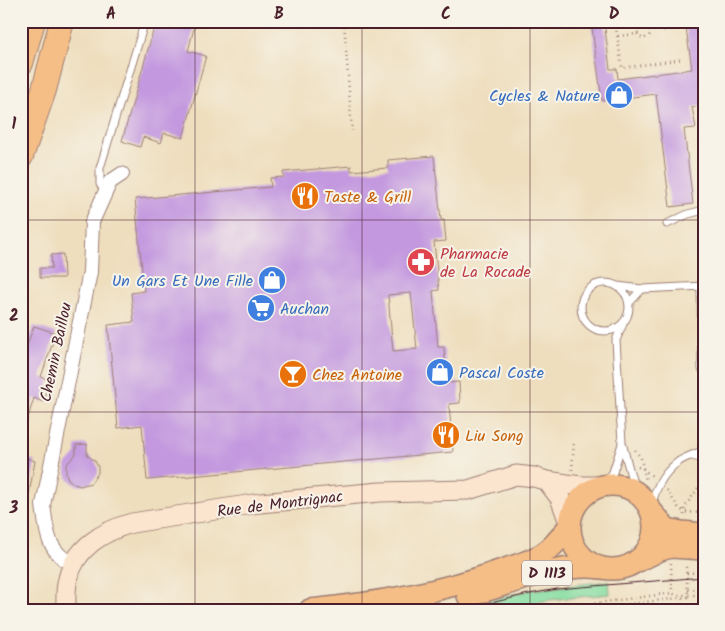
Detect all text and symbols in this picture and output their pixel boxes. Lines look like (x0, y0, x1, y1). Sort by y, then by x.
text: A (106, 2, 116, 27)
text: B (274, 2, 284, 27)
text: C (441, 2, 451, 27)
text: D (609, 2, 620, 27)
shop icon: Cycles & Nature (604, 80, 634, 110)
place label: Cycles & Nature (489, 84, 600, 109)
text: 1 (12, 112, 17, 137)
restaurant icon: Taste & Grill (290, 181, 320, 211)
place label: Taste & Grill (324, 185, 411, 210)
place label: Pharmacie de La Rocade (440, 242, 531, 285)
pharmacy icon: Pharmacie de La Rocade (406, 247, 436, 277)
shop icon: Un Gars Et Une Fille (257, 265, 287, 295)
place label: Un Gars Et Une Fille (112, 269, 253, 294)
supermarket icon: Auchan (246, 293, 276, 323)
place label: Auchan (280, 297, 329, 322)
street label: Chemin Baillou (34, 300, 79, 404)
text: 2 (9, 304, 19, 329)
shop icon: Pascal Coste (425, 357, 455, 387)
bar icon: Chez Antoine (278, 359, 308, 389)
place label: Pascal Coste (459, 361, 544, 386)
place label: Chez Antoine (312, 363, 402, 388)
restaurant icon: Liu Song (431, 420, 461, 450)
place label: Liu Song (465, 424, 524, 449)
street label: Rue de Montrignac (216, 484, 345, 525)
text: 3 (9, 496, 19, 521)
road number: D 1113 (522, 560, 572, 586)

